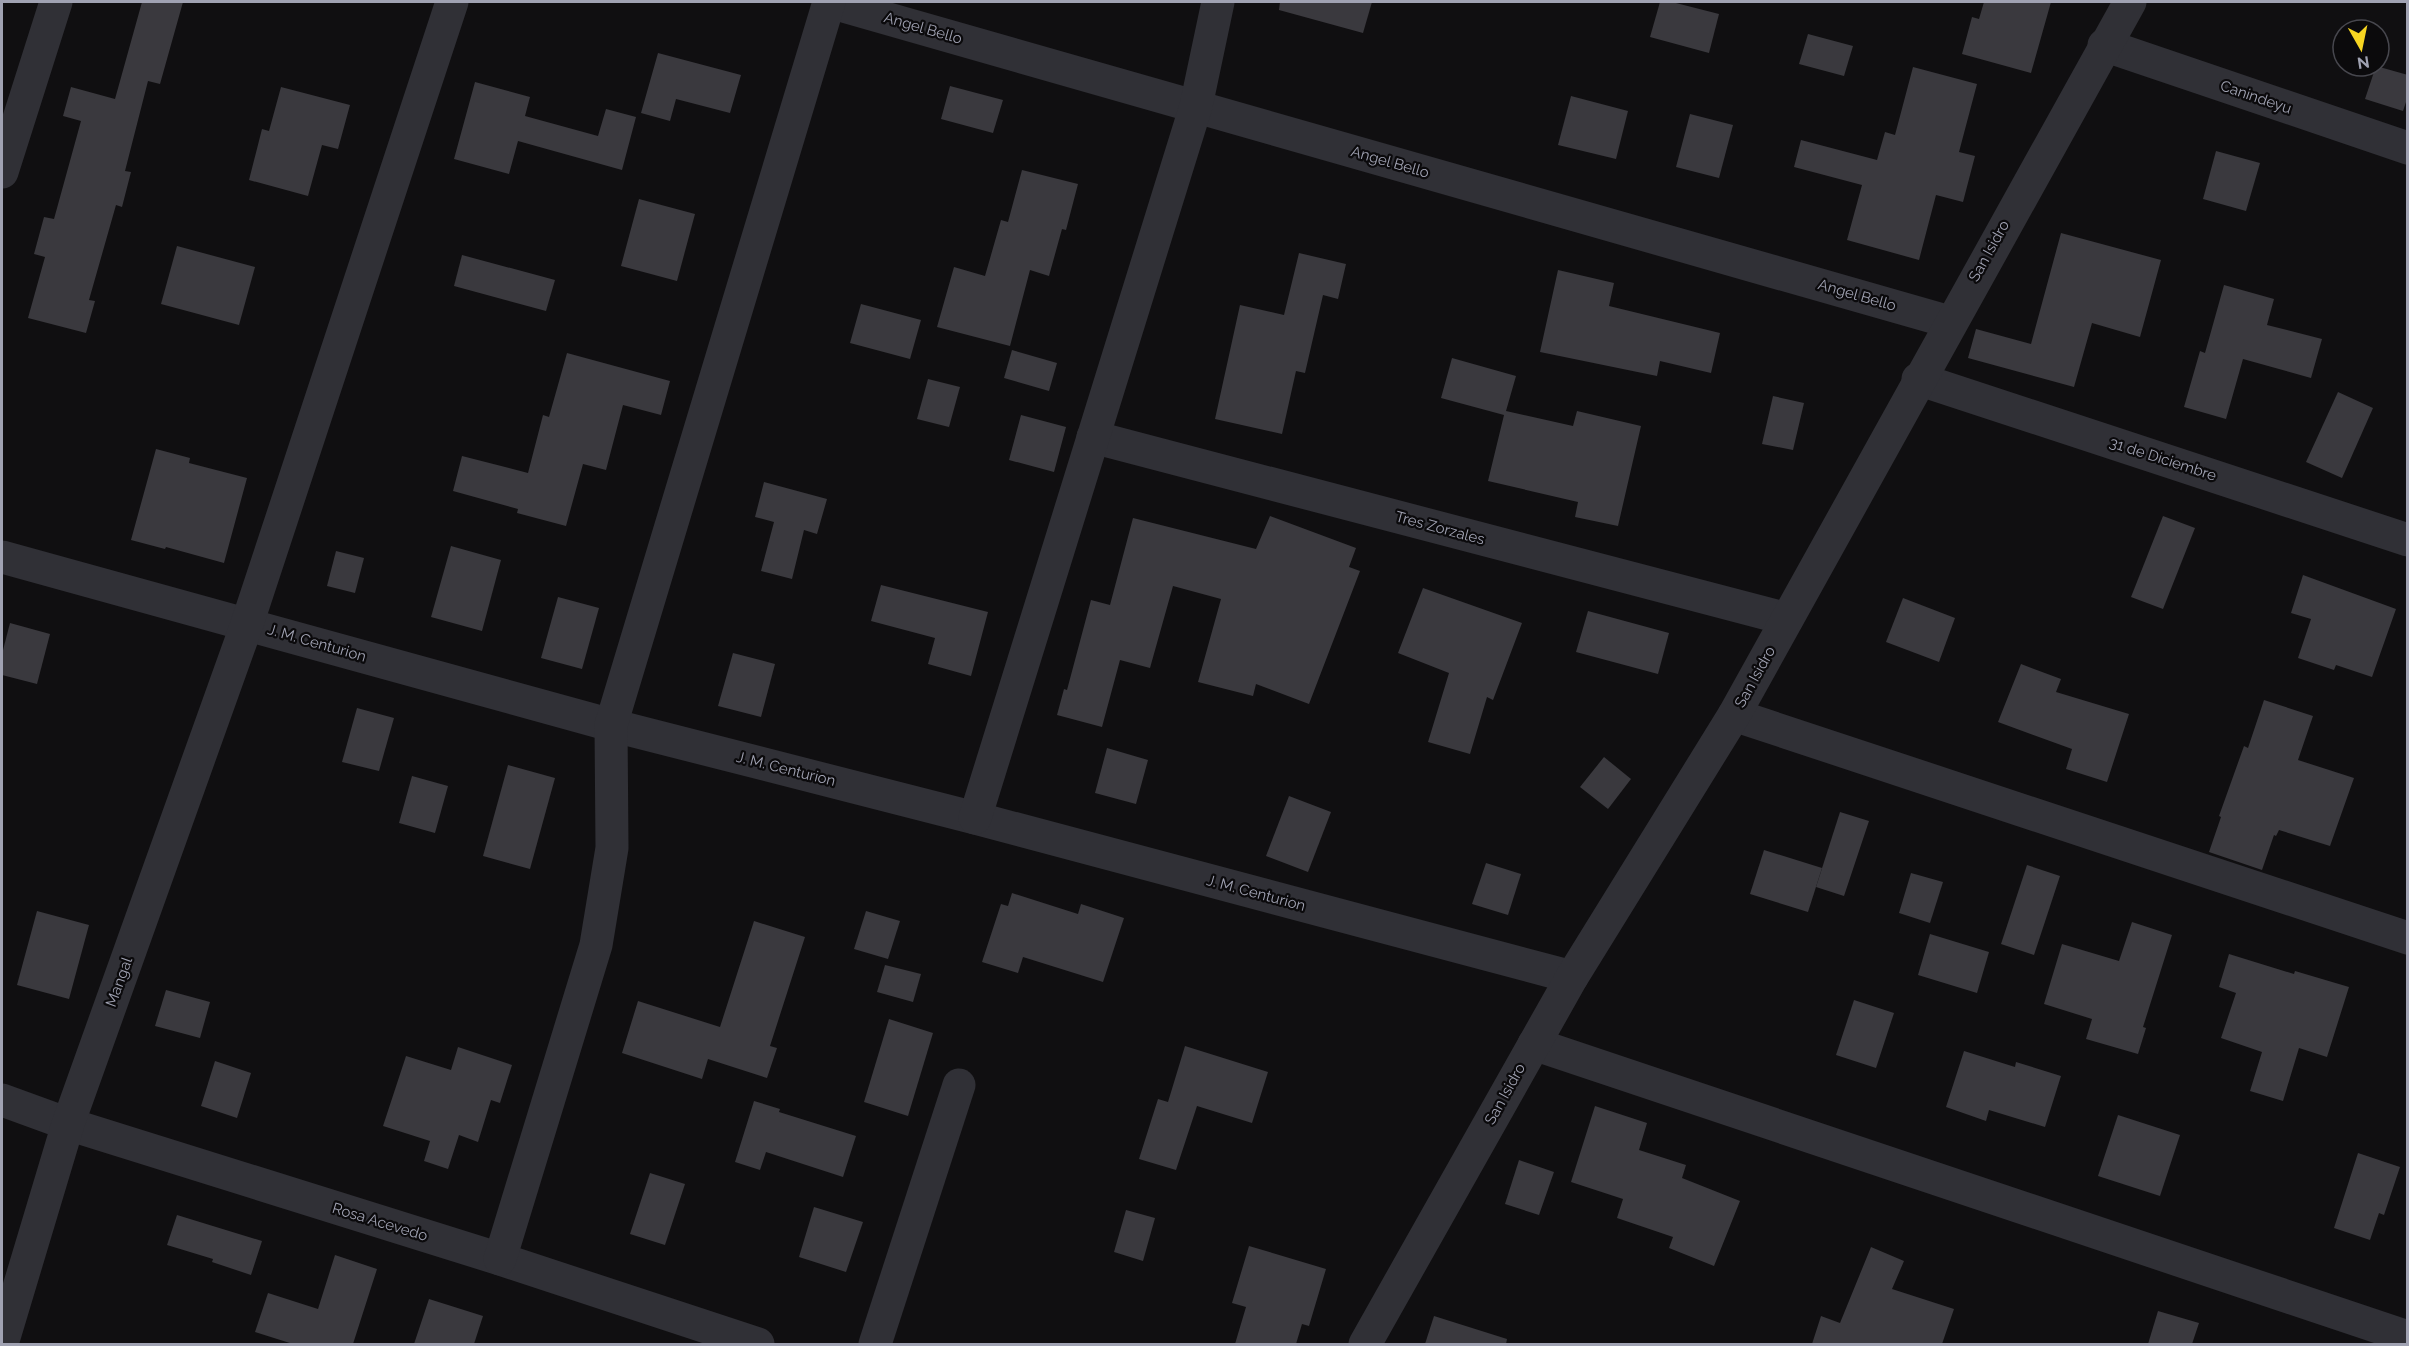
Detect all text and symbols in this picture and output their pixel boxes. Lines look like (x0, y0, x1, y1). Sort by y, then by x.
street label: Angel Bello (882, 8, 964, 48)
north arrow (2331, 18, 2391, 78)
text: N (2356, 52, 2371, 73)
street label: Canindeyu (2218, 76, 2294, 118)
street label: Angel Bello (1349, 142, 1431, 182)
street label: San Isidro (1965, 217, 2013, 285)
street label: Angel Bello (1816, 275, 1898, 315)
street label: 31 de Diciembre (2107, 433, 2219, 485)
street label: Tres Zorzales (1393, 507, 1487, 549)
street label: J. M. Centurion (266, 620, 368, 666)
street label: San Isidro (1731, 643, 1779, 711)
street label: J. M. Centurion (735, 748, 837, 790)
street label: J. M. Centurion (1205, 871, 1307, 915)
street label: Mangal (102, 954, 137, 1009)
street label: San Isidro (1481, 1060, 1529, 1128)
street label: Rosa Acevedo (330, 1199, 430, 1245)

